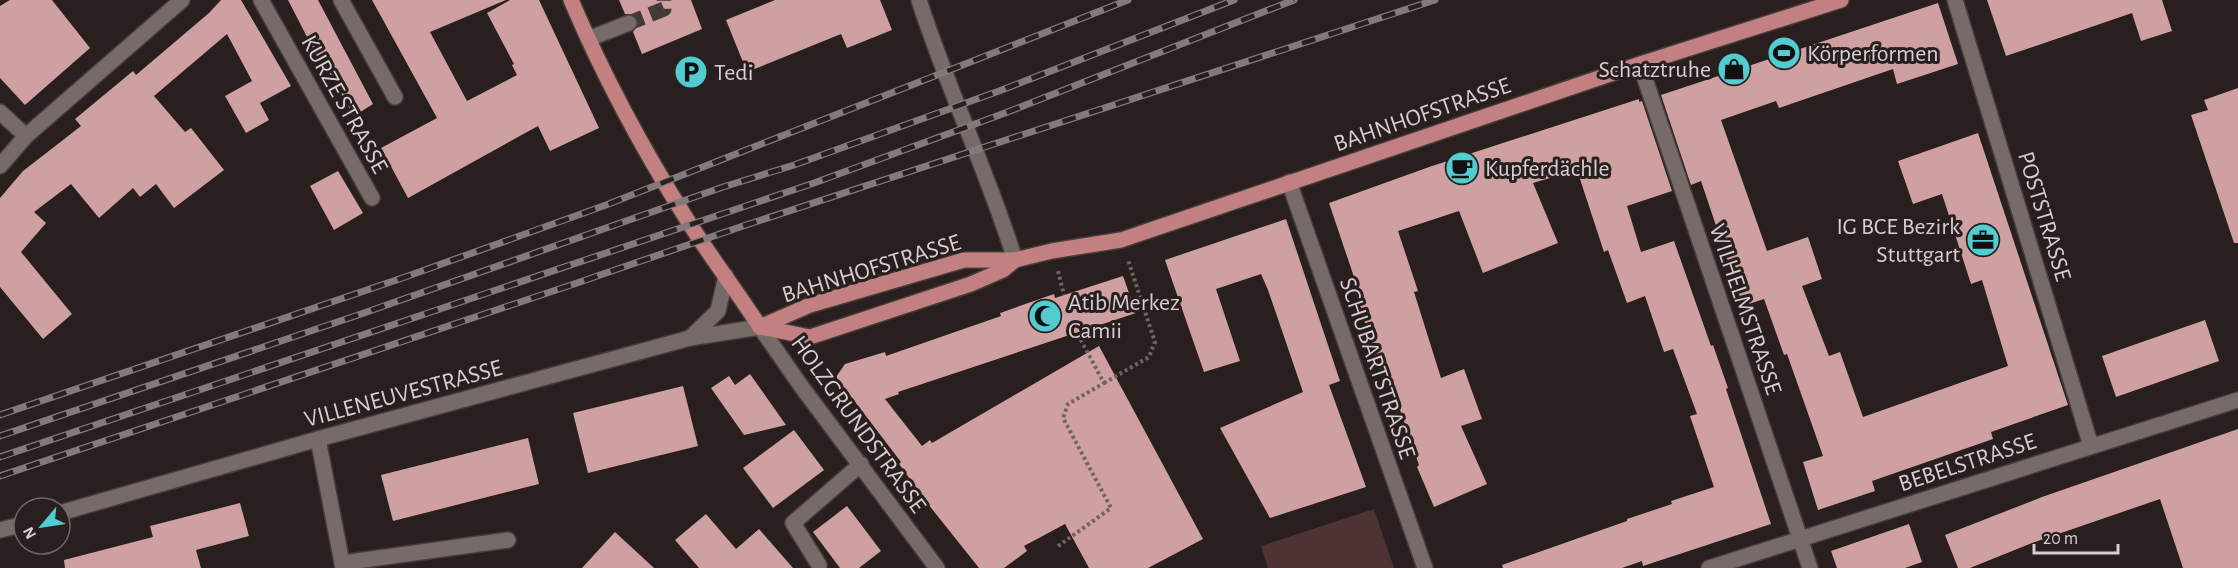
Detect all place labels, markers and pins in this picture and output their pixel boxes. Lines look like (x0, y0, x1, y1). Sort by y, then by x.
sports icon: Körperformen (1766, 35, 1802, 71)
place label: Körperformen (1807, 42, 1939, 66)
shop icon: Schatztruhe (1716, 51, 1752, 87)
parking icon: Tedi (673, 54, 709, 90)
place label: Schatztruhe (1599, 58, 1711, 82)
place label: Tedi (714, 61, 753, 85)
cafe icon: Kupferdächle (1444, 150, 1480, 186)
place label: Kupferdächle (1485, 157, 1610, 181)
place label: IG BCE Bezirk Stuttgart (1837, 215, 1960, 267)
office icon: IG BCE Bezirk Stuttgart (1965, 222, 2001, 258)
place label: Atib Merkez Camii (1068, 291, 1180, 343)
mosque icon: Atib Merkez Camii (1027, 298, 1063, 334)

